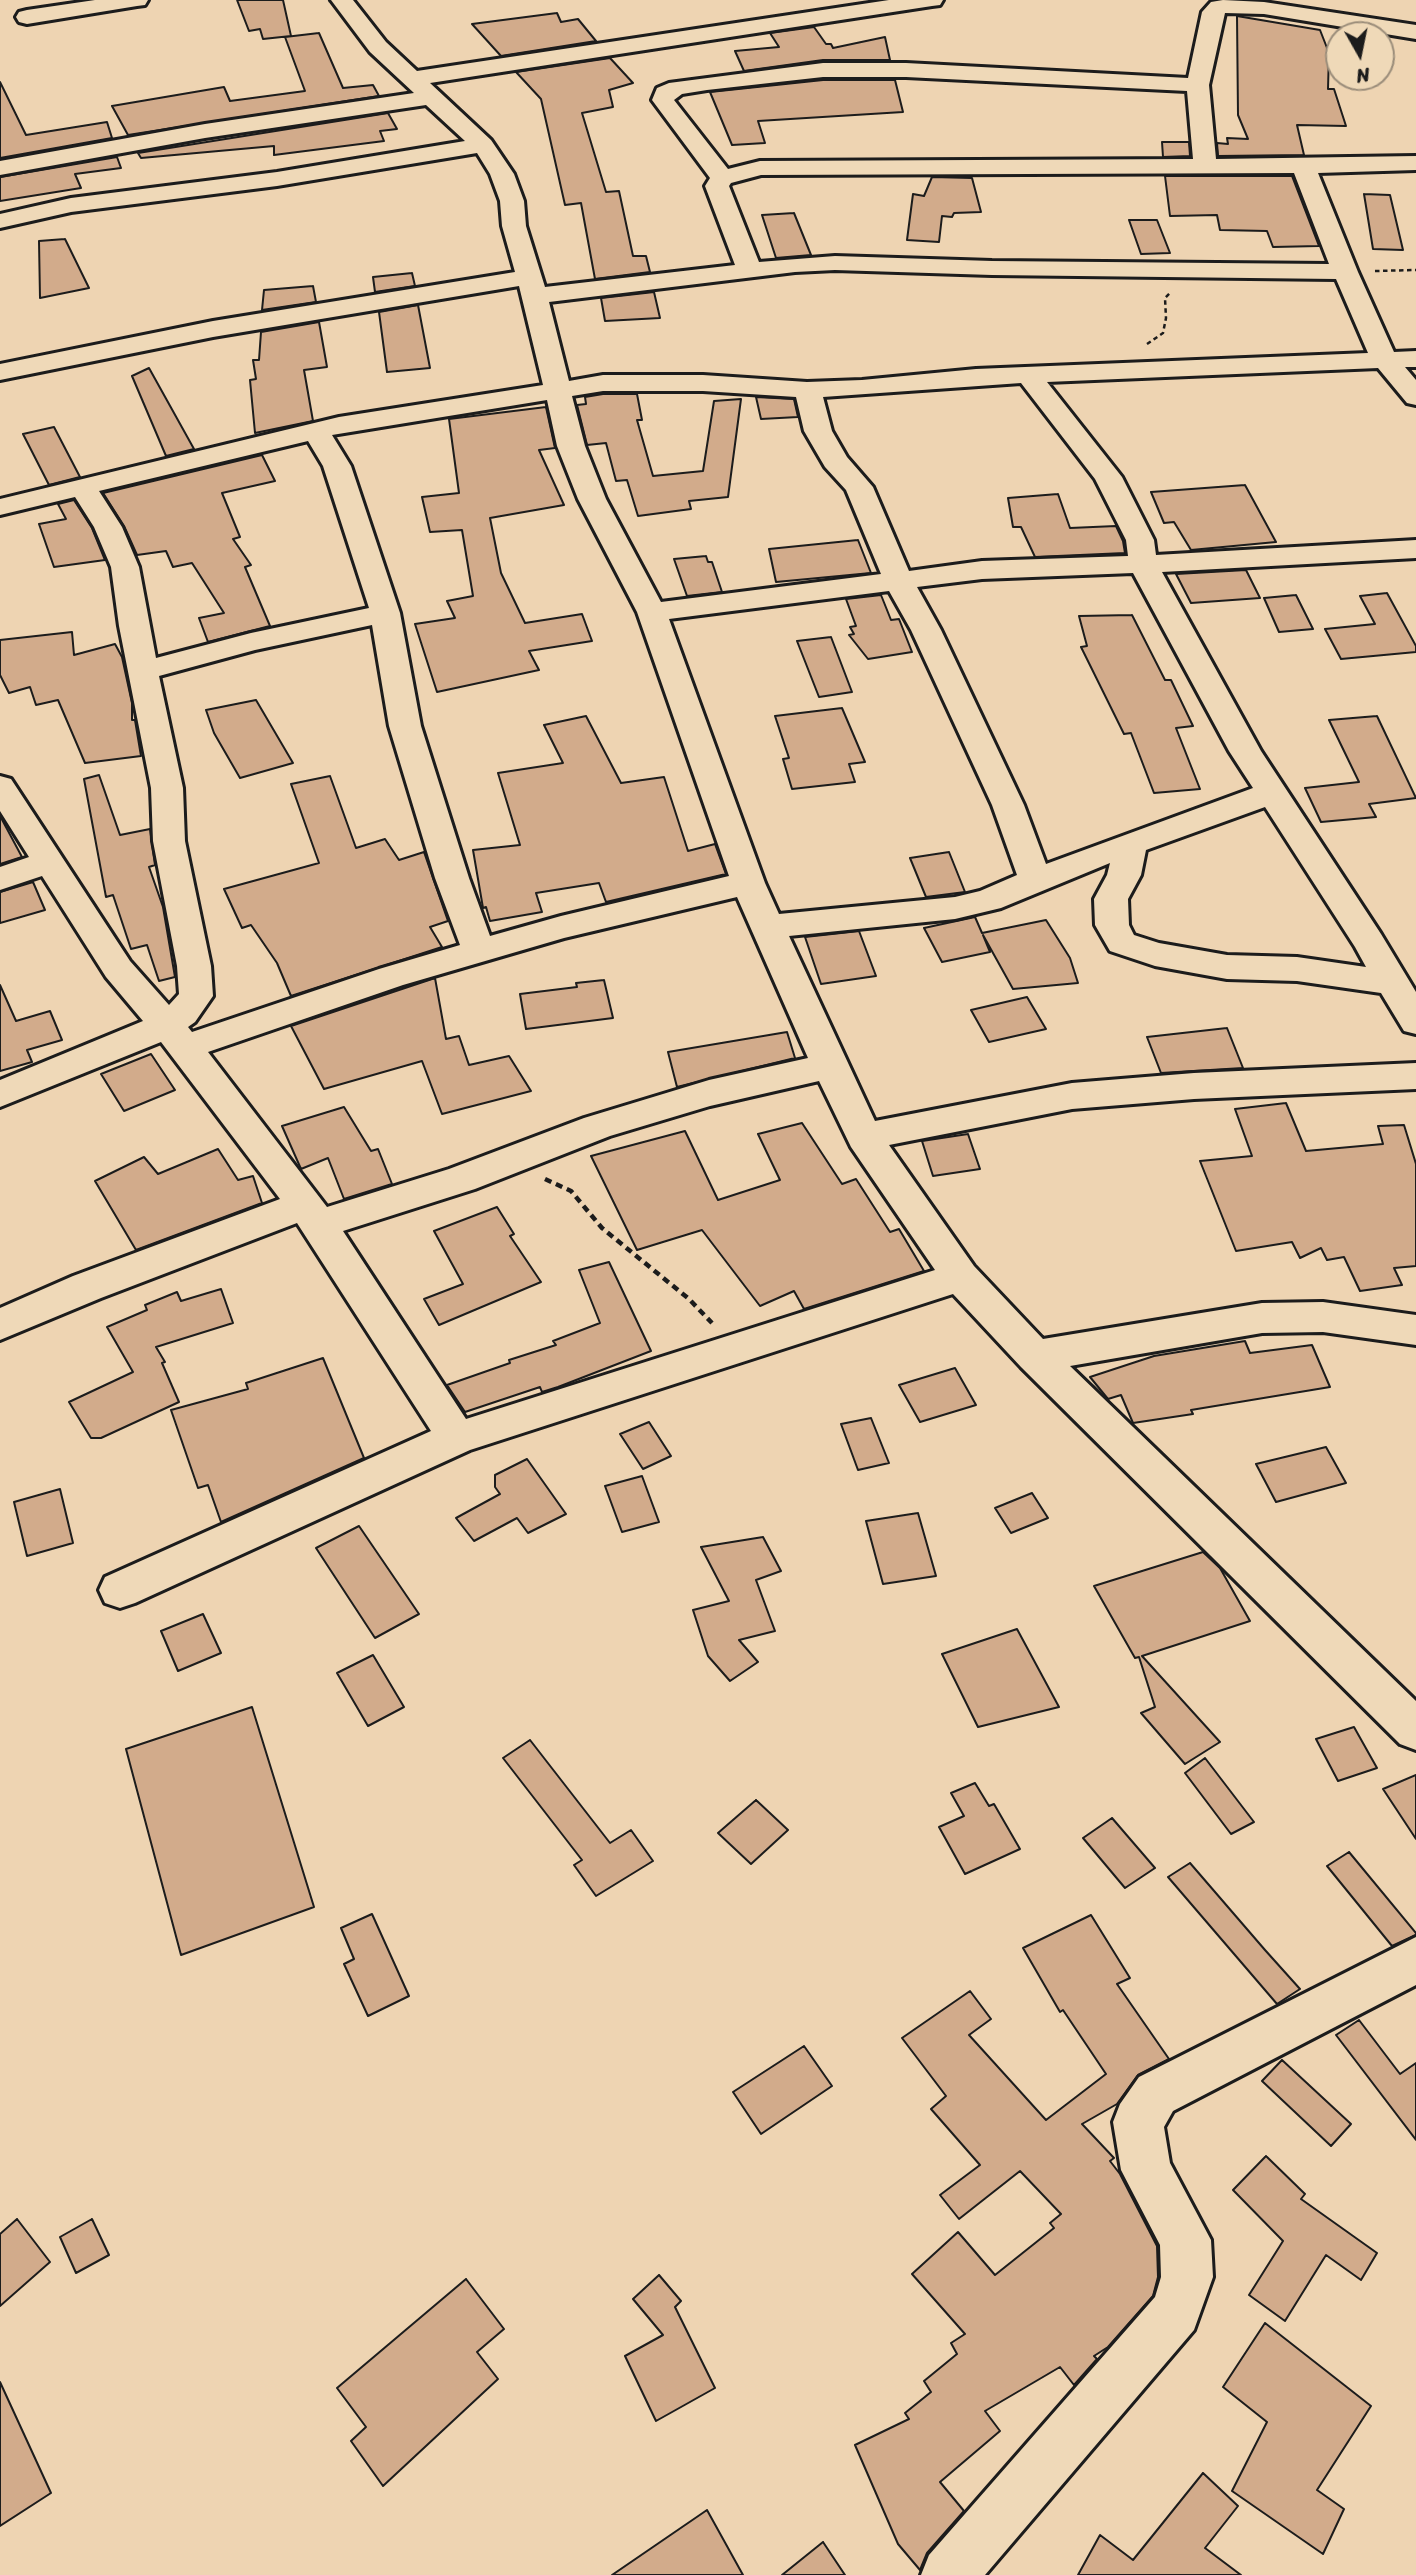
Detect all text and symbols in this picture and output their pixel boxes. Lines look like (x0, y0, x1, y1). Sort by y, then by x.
north arrow (1325, 21, 1395, 91)
text: N (1354, 58, 1372, 93)

